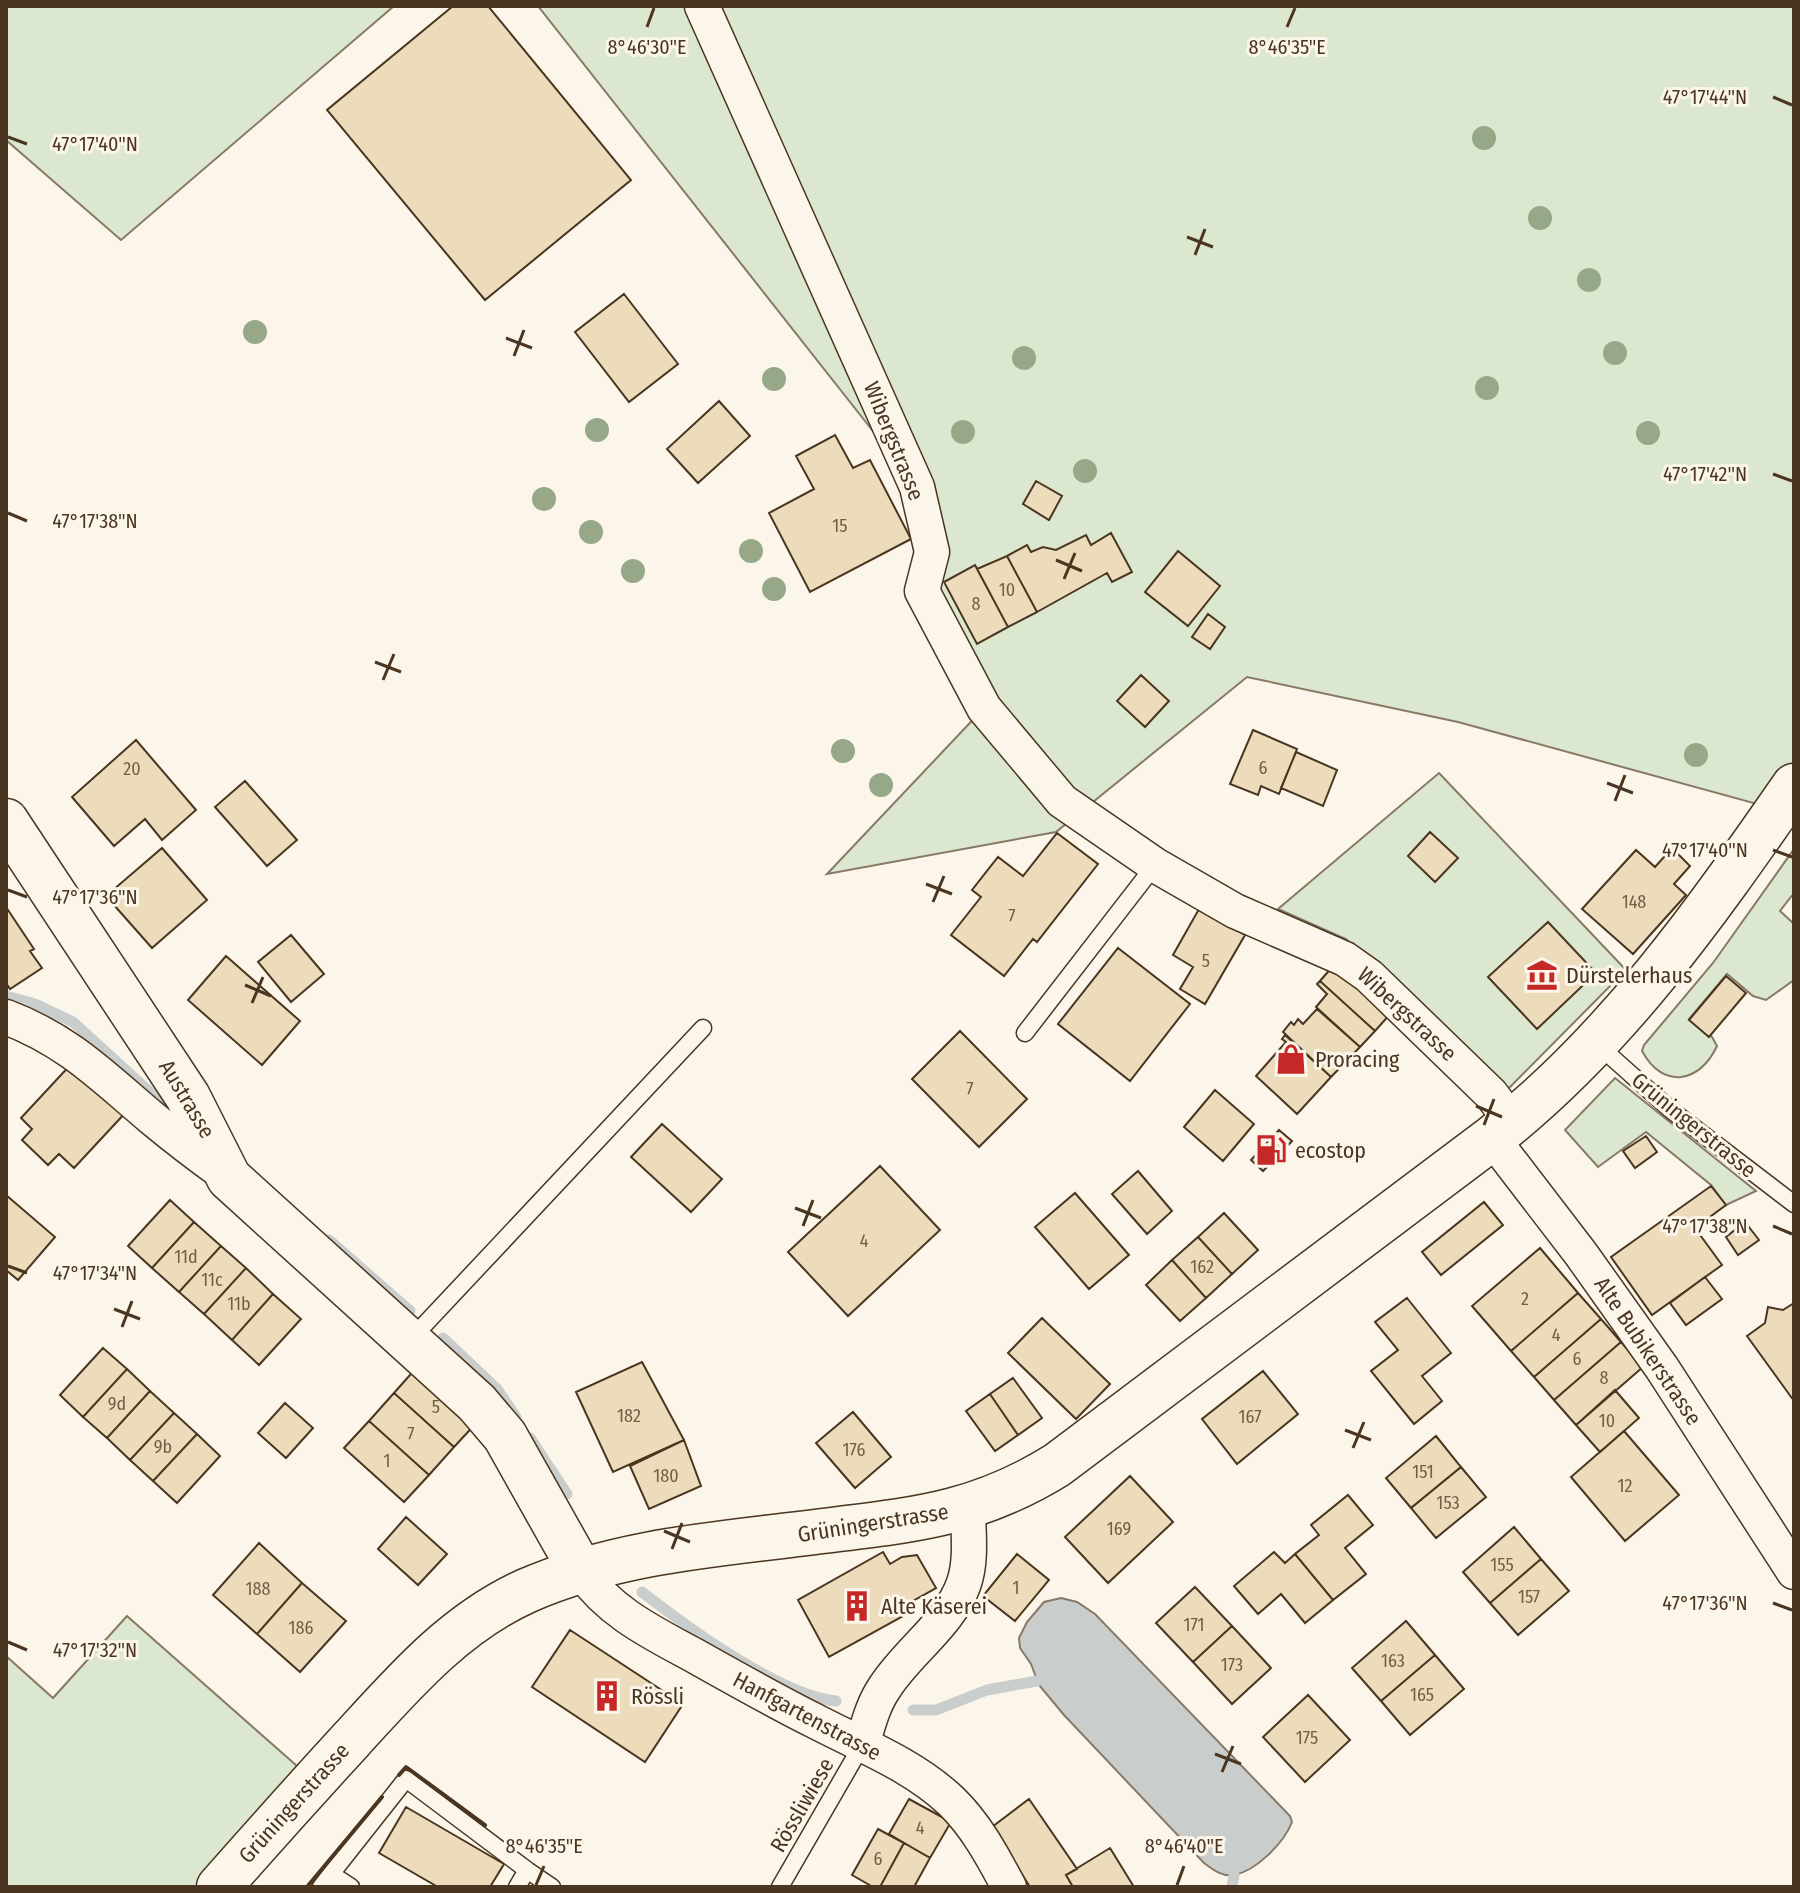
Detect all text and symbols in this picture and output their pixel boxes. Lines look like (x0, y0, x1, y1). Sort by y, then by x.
text: 8°46'30"E (608, 35, 686, 59)
text: 8°46'35"E (1248, 35, 1326, 59)
text: 47°17'44"N (1663, 85, 1747, 109)
text: 47°17'40"N (52, 132, 138, 156)
street label: Wibergstrasse (858, 378, 930, 504)
text: 47°17'42"N (1663, 462, 1747, 486)
text: 47°17'38"N (52, 509, 138, 533)
house number: 15 (832, 515, 848, 537)
house number: 10 (999, 579, 1015, 601)
house number: 8 (972, 593, 981, 615)
house number: 6 (1259, 757, 1268, 779)
house number: 20 (123, 758, 141, 780)
text: 47°17'40"N (1662, 838, 1748, 862)
text: 47°17'36"N (52, 885, 138, 909)
house number: 148 (1622, 891, 1646, 913)
house number: 7 (1008, 905, 1016, 927)
house number: 5 (1202, 950, 1210, 972)
museum icon: Dürstelerhaus (1525, 958, 1559, 992)
street label: Wibergstrasse (1352, 961, 1462, 1067)
place label: Dürstelerhaus (1566, 962, 1692, 989)
shop icon: Proracing (1274, 1042, 1308, 1076)
place label: Proracing (1315, 1046, 1400, 1073)
street label: Austrasse (153, 1055, 221, 1143)
street label: Grüningerstrasse (1626, 1067, 1762, 1183)
house number: 7 (966, 1078, 974, 1100)
fuel station icon: ecostop (1254, 1133, 1288, 1167)
place label: ecostop (1295, 1137, 1366, 1164)
text: 47°17'38"N (1662, 1214, 1748, 1238)
house number: 4 (860, 1230, 869, 1252)
house number: 11d (174, 1246, 198, 1268)
house number: 162 (1190, 1256, 1214, 1278)
text: 47°17'34"N (53, 1261, 137, 1285)
house number: 11c (201, 1269, 223, 1291)
street label: Alte Bubikerstrasse (1588, 1272, 1708, 1430)
house number: 2 (1521, 1288, 1529, 1310)
house number: 11b (227, 1293, 251, 1315)
house number: 4 (1552, 1324, 1561, 1346)
house number: 6 (1573, 1348, 1582, 1370)
house number: 8 (1600, 1367, 1609, 1389)
house number: 9d (108, 1393, 126, 1415)
house number: 5 (432, 1396, 440, 1418)
house number: 182 (617, 1405, 641, 1427)
house number: 167 (1239, 1406, 1261, 1428)
house number: 10 (1599, 1410, 1615, 1432)
house number: 7 (407, 1423, 415, 1445)
house number: 9b (154, 1436, 172, 1458)
house number: 176 (843, 1439, 865, 1461)
house number: 1 (383, 1450, 391, 1472)
house number: 151 (1412, 1461, 1434, 1483)
house number: 180 (653, 1465, 679, 1487)
house number: 12 (1618, 1475, 1633, 1497)
house number: 153 (1436, 1492, 1460, 1514)
street label: Grüningerstrasse (796, 1498, 950, 1548)
house number: 169 (1107, 1518, 1131, 1540)
house number: 155 (1490, 1554, 1514, 1576)
house number: 1 (1012, 1577, 1020, 1599)
house number: 188 (245, 1578, 271, 1600)
house number: 157 (1518, 1586, 1540, 1608)
building icon: Alte Käserei (840, 1589, 874, 1623)
text: 47°17'36"N (1662, 1591, 1748, 1615)
place label: Alte Käserei (881, 1593, 987, 1620)
house number: 171 (1183, 1614, 1205, 1636)
house number: 186 (289, 1617, 314, 1639)
text: 47°17'32"N (53, 1638, 137, 1662)
house number: 163 (1381, 1650, 1405, 1672)
house number: 173 (1221, 1654, 1243, 1676)
street label: Hanfgartenstrasse (728, 1666, 886, 1766)
building icon: Rössli (590, 1679, 624, 1713)
place label: Rössli (631, 1683, 684, 1710)
house number: 165 (1410, 1684, 1434, 1706)
house number: 175 (1296, 1727, 1318, 1749)
street label: Grüningerstrasse (233, 1737, 355, 1869)
street label: Rössliwiese (764, 1753, 840, 1857)
house number: 4 (916, 1817, 925, 1839)
text: 8°46'35"E (505, 1834, 583, 1858)
text: 8°46'40"E (1145, 1834, 1223, 1858)
house number: 6 (874, 1848, 883, 1870)

